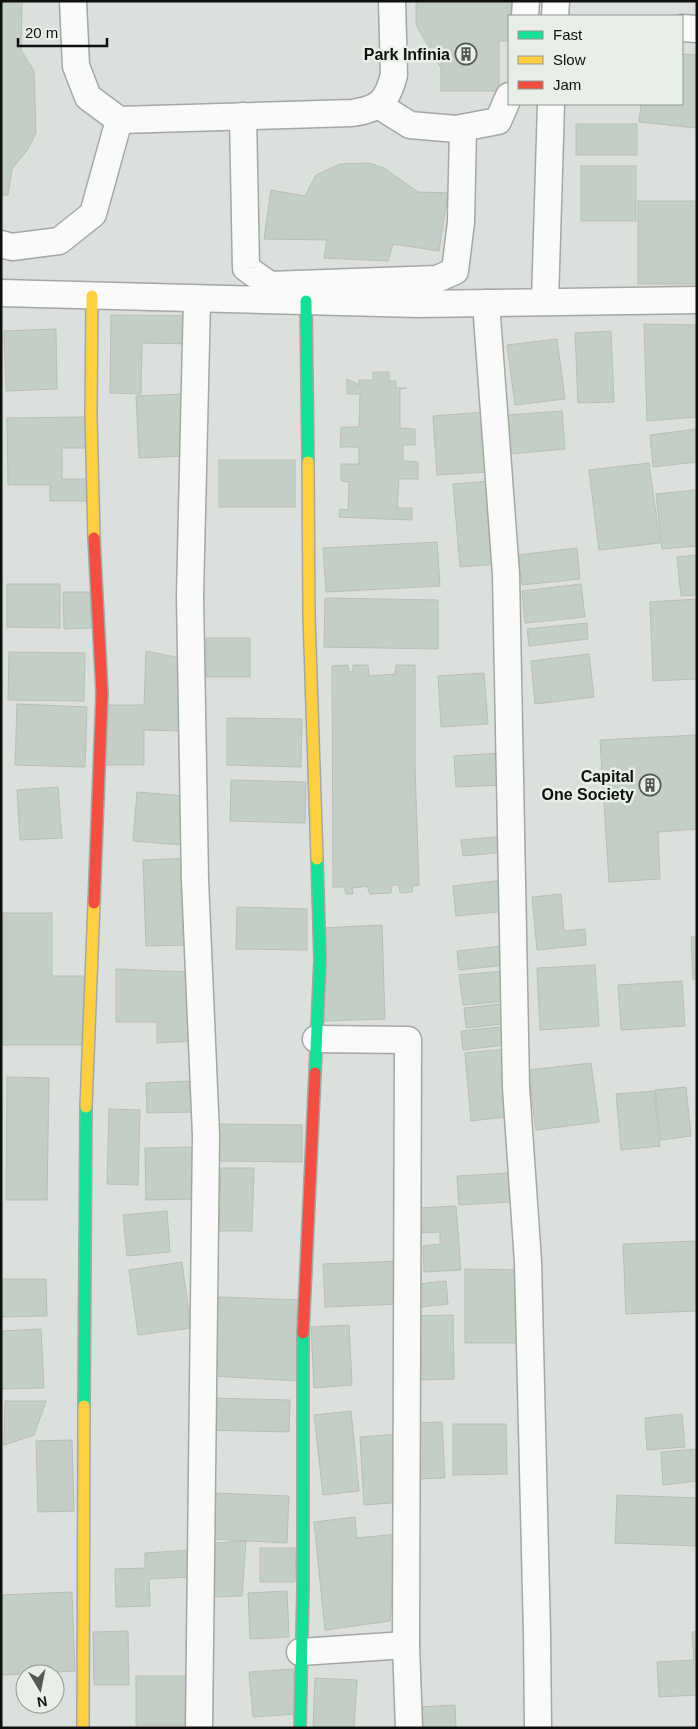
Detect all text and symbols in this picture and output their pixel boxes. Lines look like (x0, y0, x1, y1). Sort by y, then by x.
scale bar (18, 15, 106, 47)
legend (508, 15, 683, 105)
text: 20 m (25, 24, 58, 41)
text: Fast (553, 26, 583, 43)
building icon: Park Infinia (454, 42, 478, 66)
place label: Park Infinia (364, 46, 450, 63)
text: Slow (553, 51, 586, 68)
text: Jam (553, 76, 581, 93)
place label: Capital One Society (542, 768, 634, 803)
building icon: Capital One Society (638, 773, 662, 797)
north arrow (15, 1664, 65, 1714)
text: N (36, 1693, 49, 1711)

